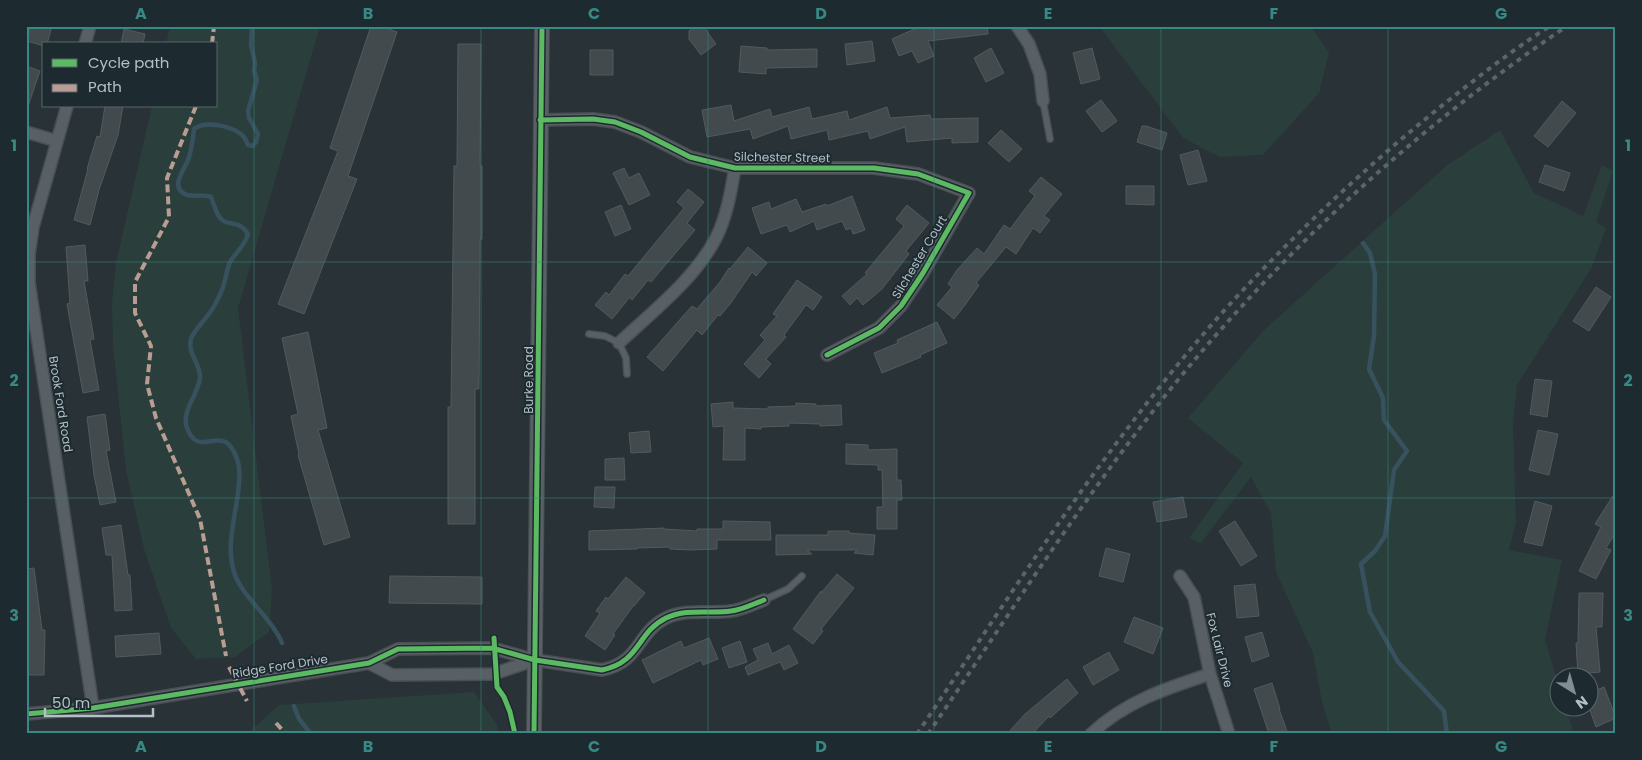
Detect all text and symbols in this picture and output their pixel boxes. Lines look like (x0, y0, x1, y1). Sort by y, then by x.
text: A (135, 2, 147, 25)
text: B (363, 2, 373, 25)
text: C (588, 2, 600, 25)
text: D (815, 2, 827, 25)
text: E (1044, 2, 1052, 25)
text: F (1270, 2, 1279, 25)
text: G (1495, 2, 1507, 25)
legend (42, 42, 218, 108)
text: Cycle path (88, 52, 169, 73)
text: Path (88, 76, 122, 97)
text: 1 (11, 134, 17, 157)
text: 1 (1625, 134, 1631, 157)
street label: Silchester Street (734, 148, 830, 166)
street label: Silchester Court (887, 212, 951, 302)
street label: Burke Road (520, 346, 537, 414)
street label: Brook Ford Road (45, 355, 77, 453)
text: 2 (9, 369, 19, 392)
text: 2 (1623, 369, 1633, 392)
text: 3 (9, 604, 19, 627)
text: 3 (1623, 604, 1633, 627)
street label: Fox Lair Drive (1202, 611, 1238, 689)
street label: Ridge Ford Drive (231, 650, 329, 682)
north arrow (1550, 668, 1600, 718)
scale bar (45, 685, 152, 717)
text: N (1572, 691, 1592, 714)
text: 50 m (52, 692, 90, 713)
text: A (135, 735, 147, 758)
text: B (363, 735, 373, 758)
text: C (588, 735, 600, 758)
text: D (815, 735, 827, 758)
text: E (1044, 735, 1052, 758)
text: F (1270, 735, 1279, 758)
text: G (1495, 735, 1507, 758)

